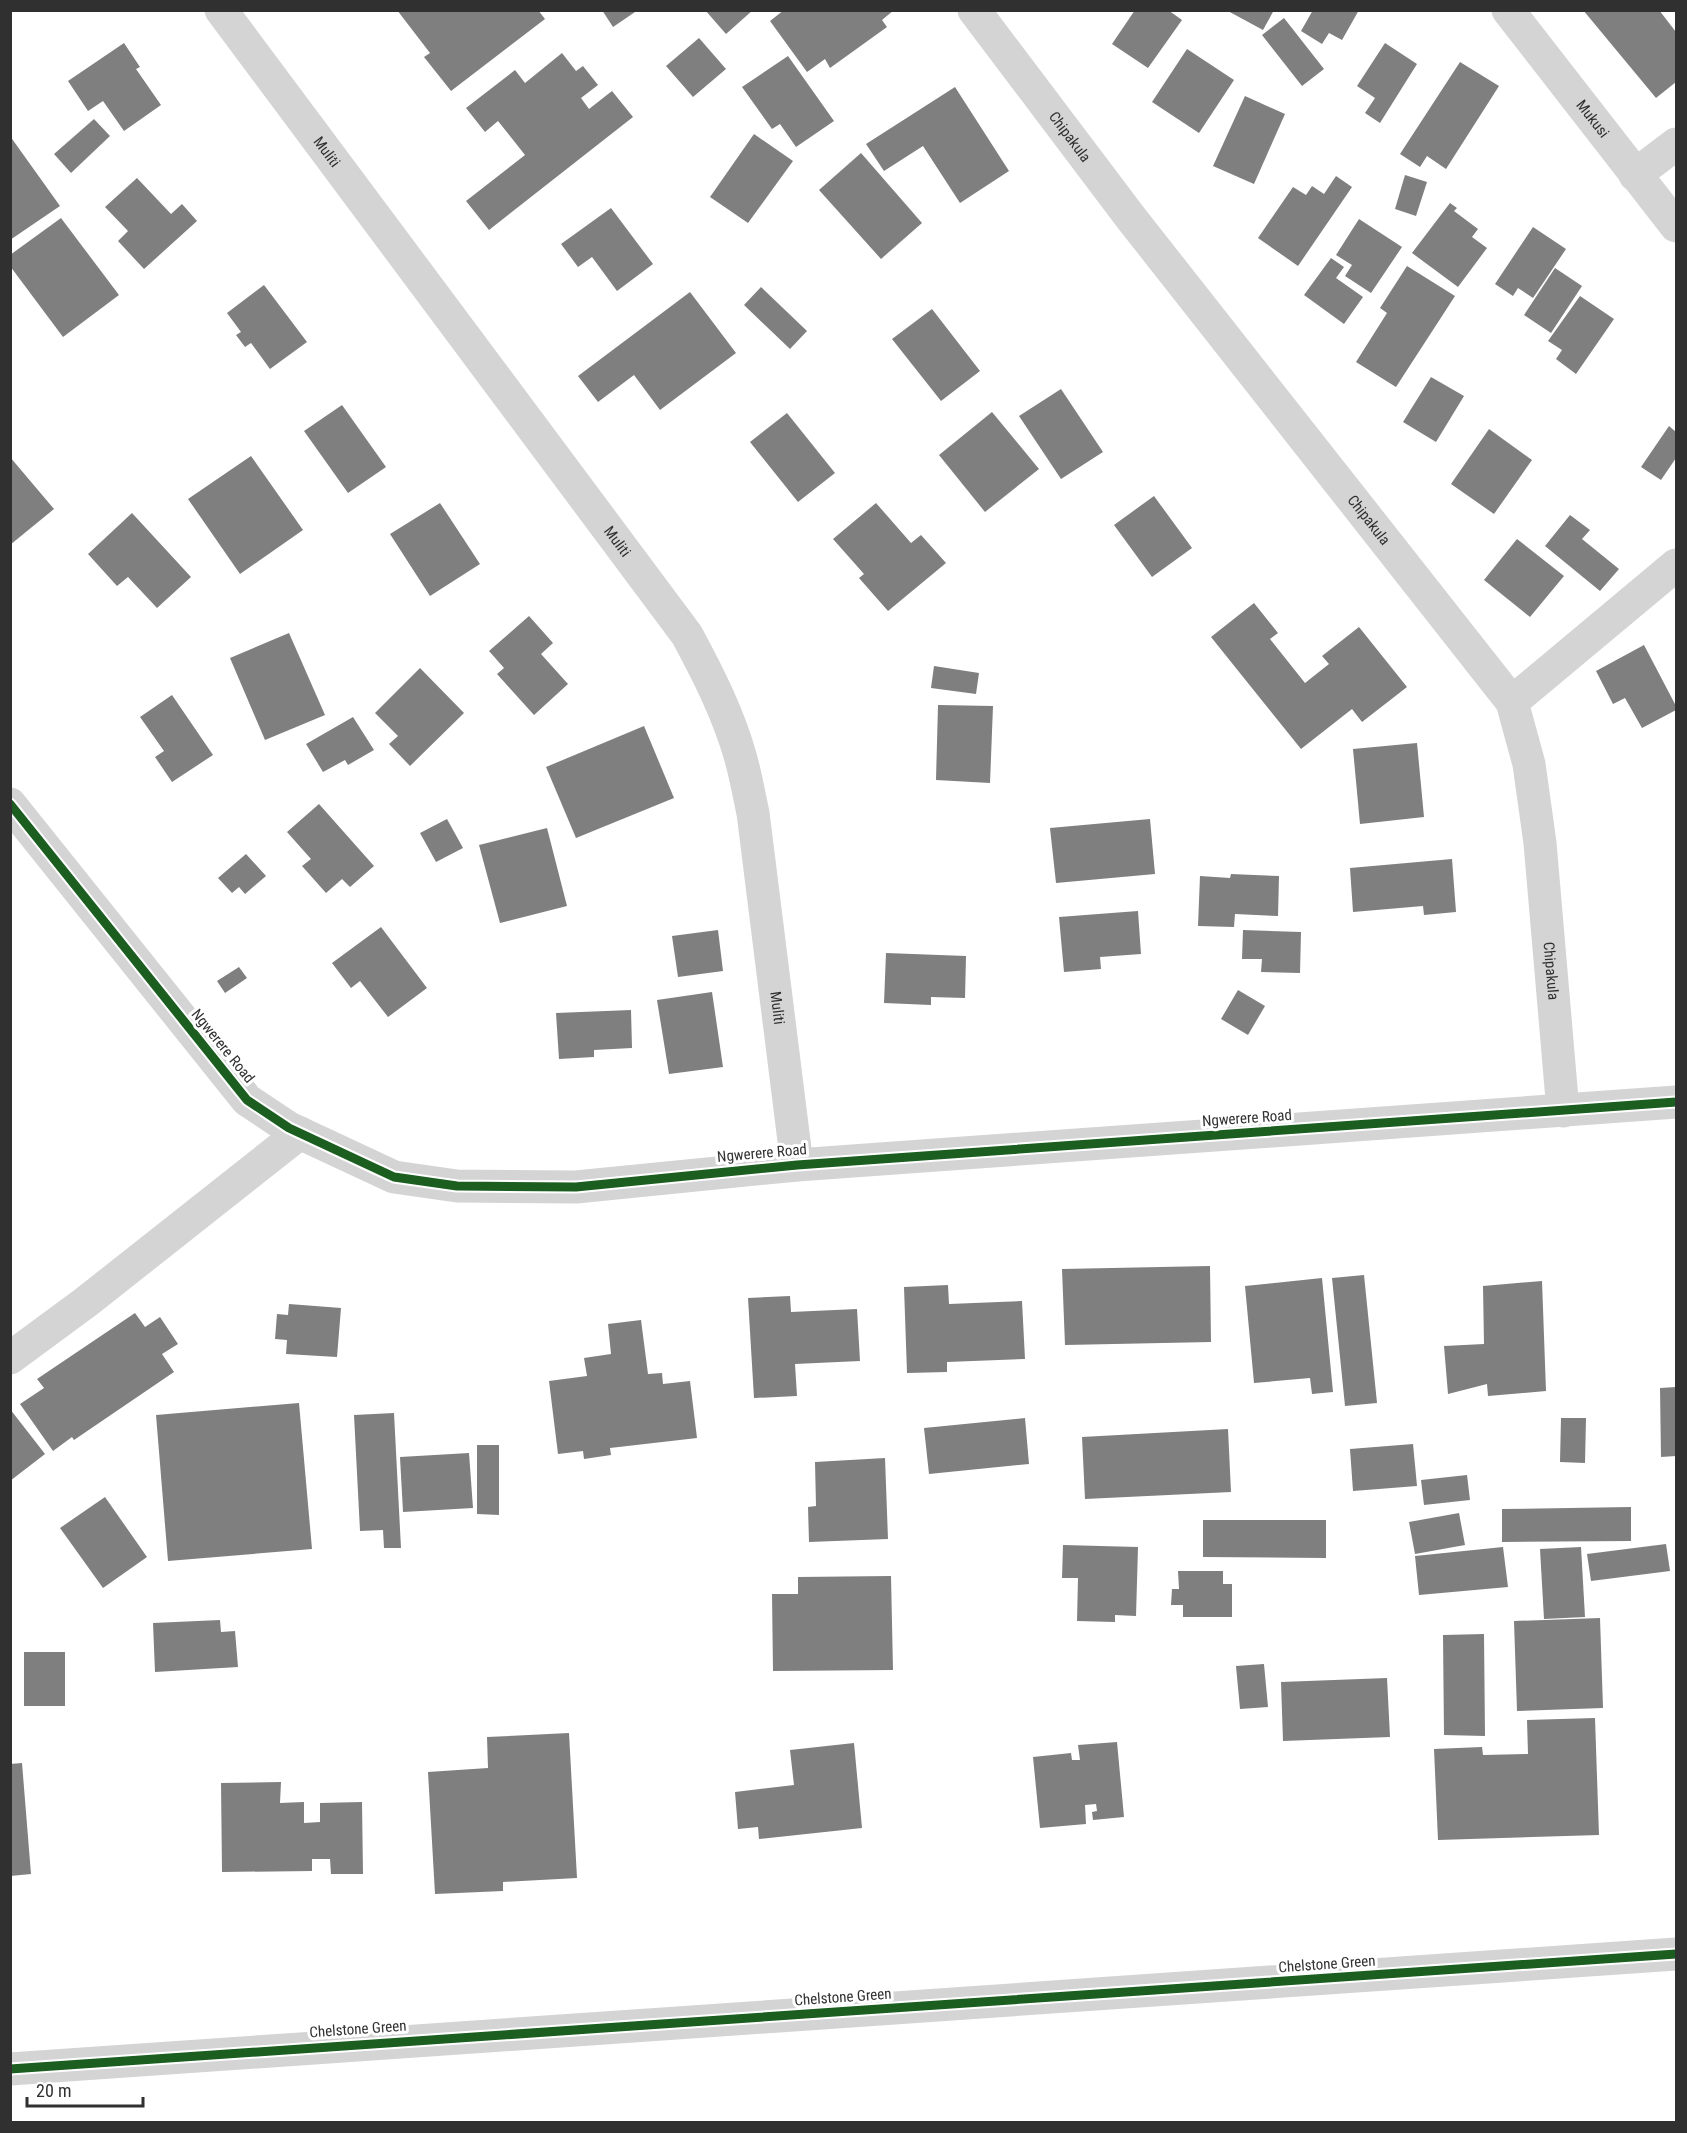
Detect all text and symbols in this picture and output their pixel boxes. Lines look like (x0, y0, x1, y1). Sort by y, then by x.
street label: Mukusi (1572, 96, 1613, 141)
street label: Chipakula (1045, 108, 1095, 166)
street label: Muliti (310, 133, 344, 171)
street label: Chipakula (1344, 491, 1394, 549)
street label: Muliti (600, 523, 635, 560)
street label: Chipakula (1540, 941, 1562, 1001)
street label: Muliti (766, 990, 788, 1026)
street label: Ngwerere Road (188, 1005, 258, 1087)
street label: Ngwerere Road (1201, 1106, 1293, 1130)
street label: Ngwerere Road (716, 1140, 808, 1166)
street label: Chelstone Green (1278, 1952, 1376, 1976)
street label: Chelstone Green (794, 1985, 892, 2009)
street label: Chelstone Green (309, 2017, 407, 2041)
scale bar (27, 2070, 142, 2108)
text: 20 m (36, 2080, 71, 2101)

